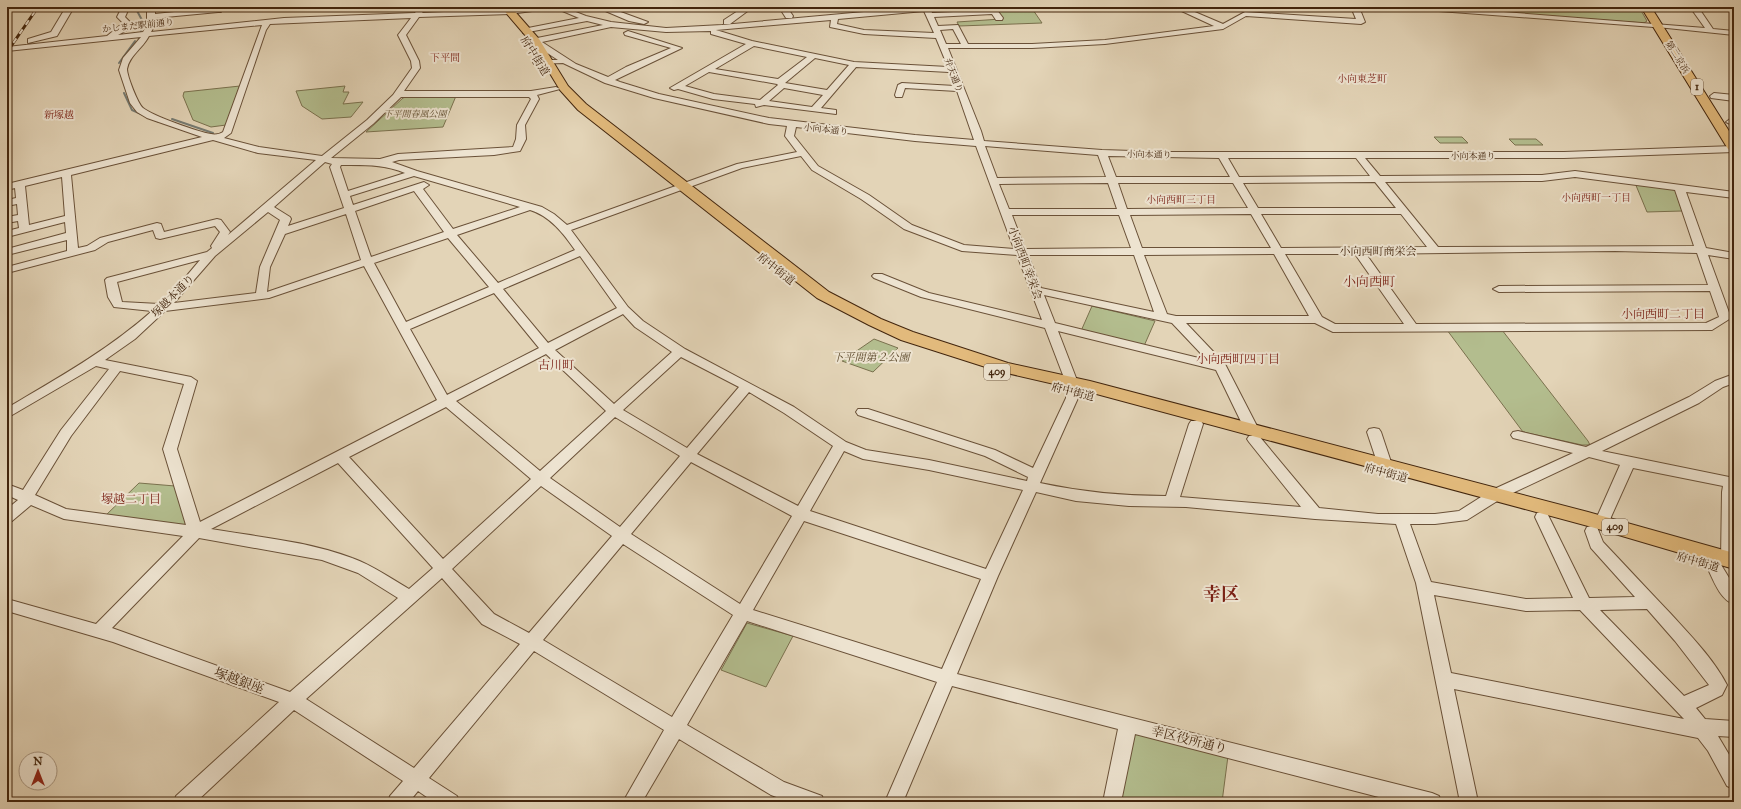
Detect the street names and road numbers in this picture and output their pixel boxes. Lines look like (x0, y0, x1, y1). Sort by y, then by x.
street label: かしまだ駅前通り (102, 16, 174, 34)
street label: 府中街道 (518, 34, 552, 78)
street label: 第二京浜 (1664, 39, 1692, 75)
street label: 弁天通り (942, 56, 966, 94)
road number: 1 (1691, 79, 1703, 95)
street label: 小向本通り (803, 121, 849, 137)
street label: 小向本通り (1126, 148, 1172, 160)
street label: 小向本通り (1450, 150, 1496, 161)
street label: 小向西町幸栄会 (1005, 225, 1045, 301)
street label: 小向西町商栄会 (1340, 245, 1417, 258)
street label: 府中街道 (755, 250, 797, 288)
street label: 塚越本通り (149, 272, 197, 320)
road number: 409 (984, 364, 1010, 380)
street label: 府中街道 (1050, 380, 1096, 404)
street label: 府中街道 (1363, 461, 1409, 485)
road number: 409 (1602, 519, 1628, 535)
street label: 府中街道 (1675, 550, 1721, 574)
street label: 塚越銀座 (212, 665, 266, 697)
street label: 幸区役所通り (1149, 723, 1229, 757)

